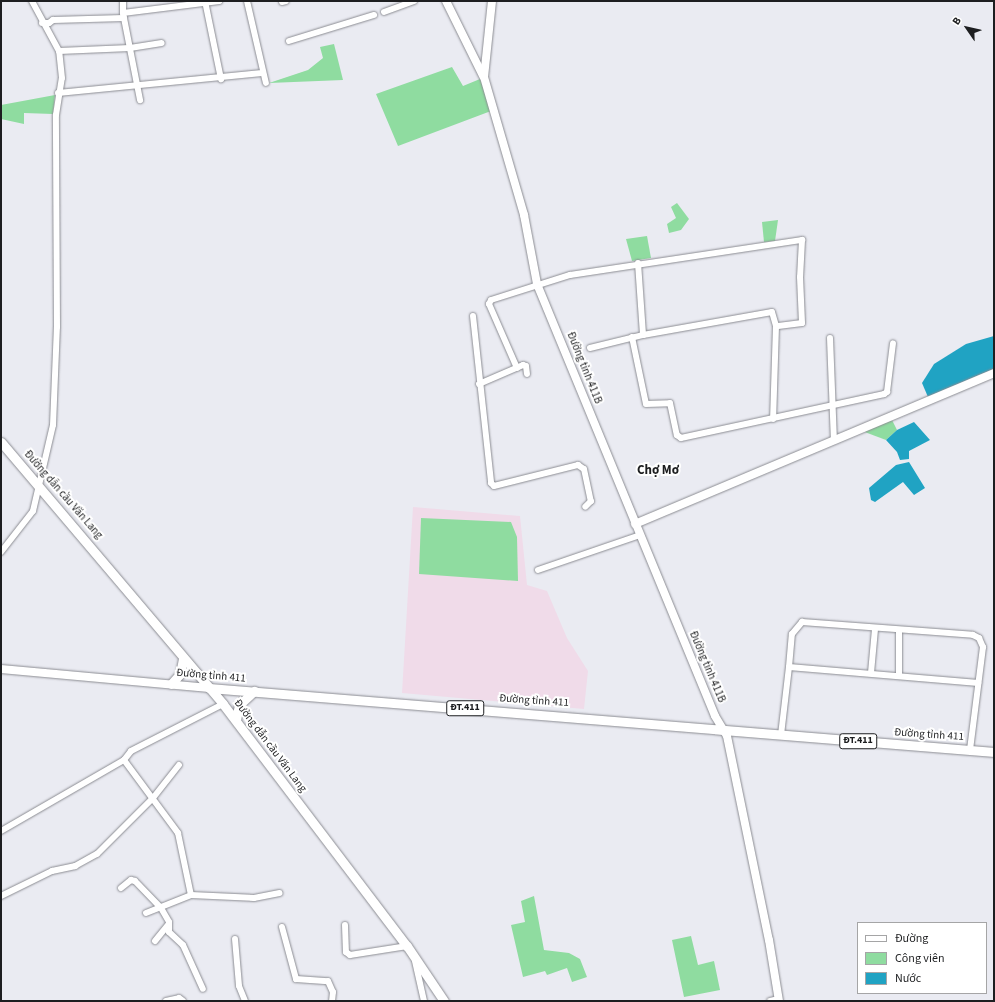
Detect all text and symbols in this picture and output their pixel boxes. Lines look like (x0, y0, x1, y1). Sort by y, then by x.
north arrow (947, 8, 987, 48)
text: B (949, 14, 965, 28)
street label: Đường tỉnh 411B (564, 330, 604, 406)
street label: Đường dẫn cầu Văn Lang (21, 448, 105, 542)
district label: Chợ Mơ (637, 462, 679, 478)
street label: Đường tỉnh 411B (686, 629, 728, 705)
street label: Đường tỉnh 411 (176, 666, 246, 686)
street label: Đường tỉnh 411 (499, 692, 569, 710)
street label: Đường dẫn cầu Văn Lang (231, 697, 309, 795)
road number: ĐT.411 (446, 700, 484, 716)
street label: Đường tỉnh 411 (894, 726, 964, 744)
road number: ĐT.411 (839, 733, 877, 749)
legend (857, 922, 987, 994)
text: Đường (895, 930, 928, 947)
text: Công viên (895, 950, 944, 967)
text: Nước (895, 970, 921, 987)

